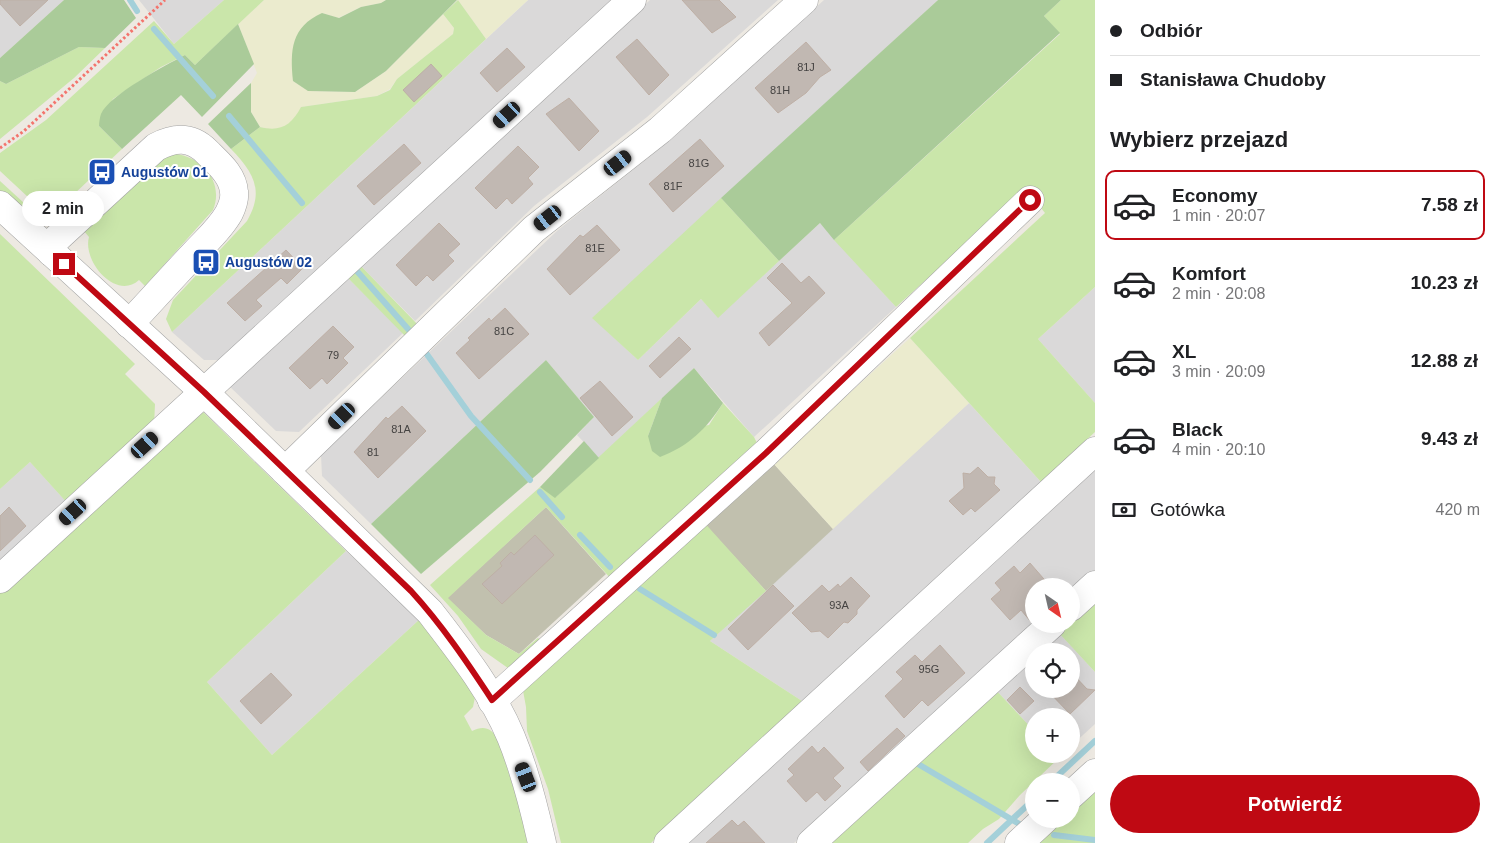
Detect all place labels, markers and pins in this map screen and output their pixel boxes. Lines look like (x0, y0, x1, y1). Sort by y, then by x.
bus stop icon: Augustów 01 (87, 157, 117, 187)
place label: Augustów 01 (121, 164, 208, 180)
bus stop icon: Augustów 02 (191, 247, 221, 277)
place label: Augustów 02 (225, 254, 312, 270)

